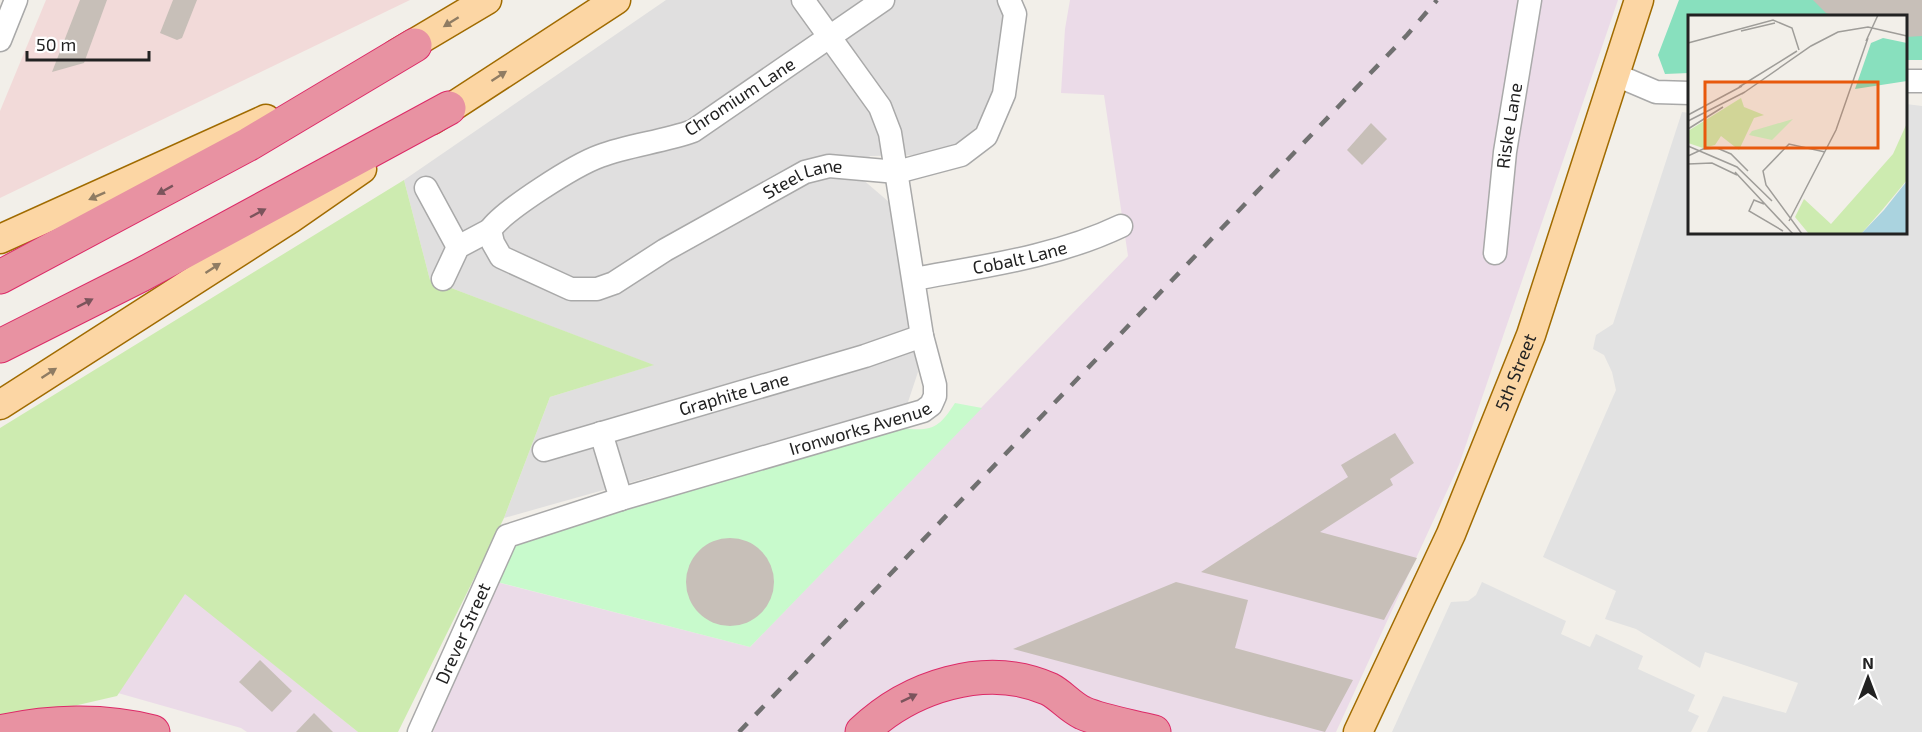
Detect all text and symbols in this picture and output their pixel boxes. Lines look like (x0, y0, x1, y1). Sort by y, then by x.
inset map (1688, 15, 1907, 234)
one-way arrow (443, 17, 459, 28)
scale bar (27, 24, 148, 62)
text: 50 m (36, 33, 76, 55)
street label: Chromium Lane (680, 52, 799, 140)
one-way arrow (490, 70, 506, 82)
street label: Riske Lane (1491, 81, 1526, 170)
street label: Steel Lane (759, 153, 843, 203)
one-way arrow (157, 185, 173, 196)
one-way arrow (89, 192, 106, 201)
one-way arrow (250, 208, 267, 218)
street label: Cobalt Lane (971, 235, 1069, 278)
one-way arrow (205, 263, 222, 274)
one-way arrow (77, 298, 94, 308)
street label: 5th Street (1490, 330, 1540, 414)
street label: Graphite Lane (676, 367, 791, 420)
one-way arrow (41, 368, 57, 379)
street label: Ironworks Avenue (786, 396, 936, 459)
street label: Drever Street (430, 579, 495, 687)
north arrow (1838, 648, 1898, 708)
text: N (1862, 653, 1874, 672)
one-way arrow (900, 693, 917, 703)

